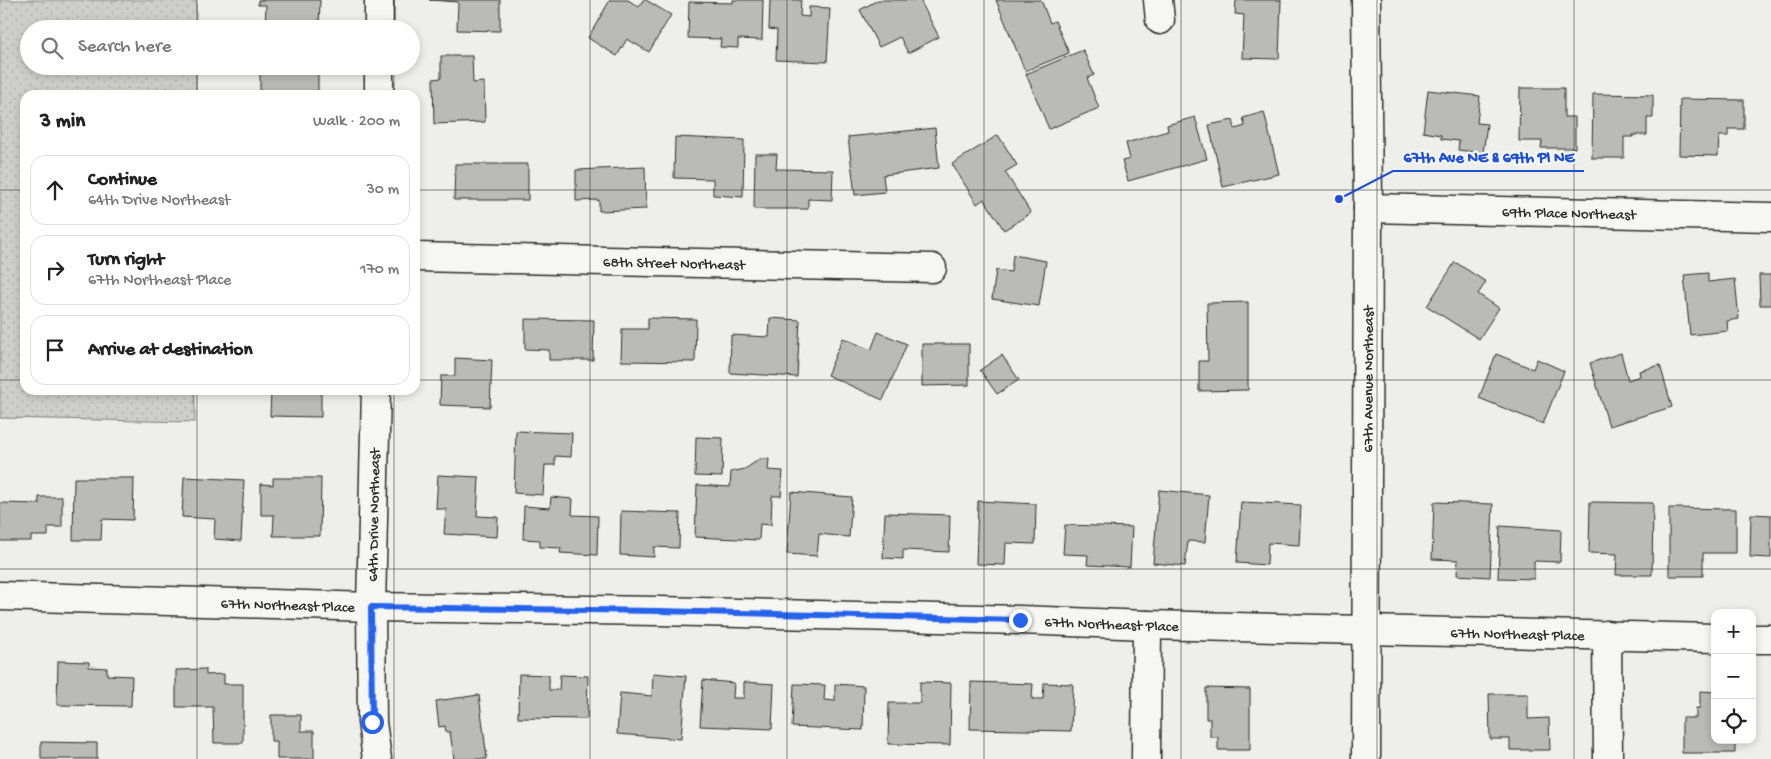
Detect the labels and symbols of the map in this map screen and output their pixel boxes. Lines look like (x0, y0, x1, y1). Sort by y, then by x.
callout: 67th Ave NE & 69th Pl NE (1393, 140, 1584, 171)
text: 67th Ave NE & 69th Pl NE (1404, 150, 1575, 169)
street label: 69th Place Northeast (1502, 204, 1638, 225)
street label: 68th Street Northeast (603, 254, 747, 275)
street label: 67th Avenue Northeast (1360, 304, 1379, 452)
street label: 64th Drive Northeast (365, 446, 385, 582)
street label: 67th Northeast Place (220, 596, 355, 618)
route end (1009, 609, 1032, 632)
street label: 67th Northeast Place (1044, 614, 1179, 637)
street label: 67th Northeast Place (1450, 625, 1585, 646)
route start (361, 711, 384, 734)

